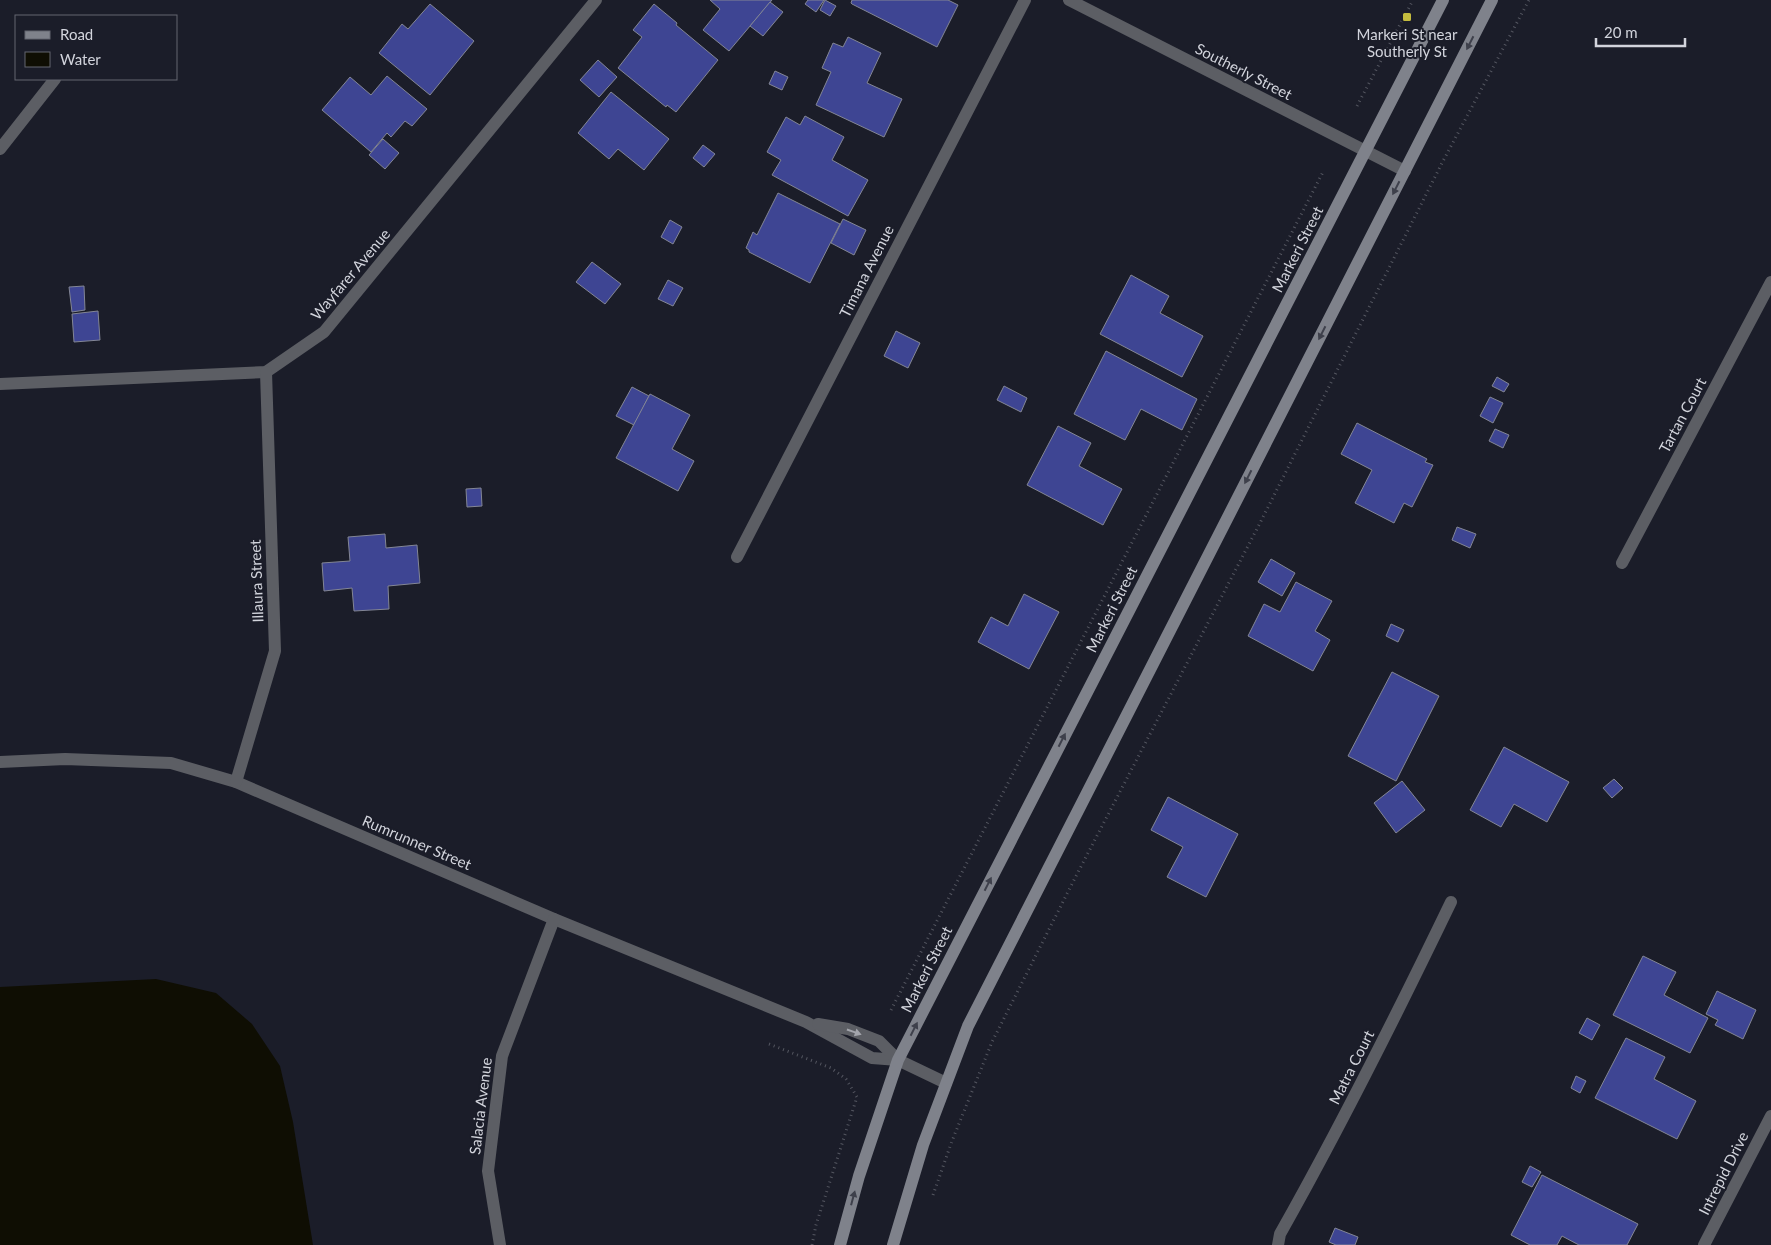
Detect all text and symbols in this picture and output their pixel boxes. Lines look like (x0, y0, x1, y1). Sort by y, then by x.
marker: Markeri St near Southerly St (1401, 11, 1413, 23)
legend (15, 15, 178, 80)
scale bar (1596, 15, 1685, 47)
text: 20 m (1604, 23, 1638, 41)
text: Road (60, 25, 93, 43)
place label: Markeri St near Southerly St (1357, 25, 1458, 60)
one-way arrow (1466, 36, 1474, 51)
street label: Southerly Street (1193, 39, 1296, 103)
text: Water (60, 50, 101, 68)
one-way arrow (1392, 181, 1400, 195)
street label: Markeri Street (1268, 202, 1327, 295)
street label: Timana Avenue (835, 222, 897, 320)
street label: Wayfarer Avenue (307, 225, 393, 323)
one-way arrow (1318, 326, 1326, 340)
street label: Tartan Court (1655, 374, 1710, 456)
one-way arrow (1244, 470, 1252, 485)
street label: Illaura Street (246, 539, 266, 623)
street label: Markeri Street (1082, 562, 1141, 655)
one-way arrow (1058, 733, 1066, 747)
street label: Rumrunner Street (360, 811, 475, 873)
one-way arrow (984, 877, 992, 892)
street label: Markeri Street (897, 922, 956, 1015)
one-way arrow (910, 1022, 918, 1036)
street label: Matra Court (1325, 1026, 1378, 1107)
one-way arrow (846, 1029, 861, 1036)
street label: Salacia Avenue (465, 1056, 495, 1156)
street label: Intrepid Drive (1694, 1128, 1752, 1218)
one-way arrow (849, 1190, 857, 1205)

